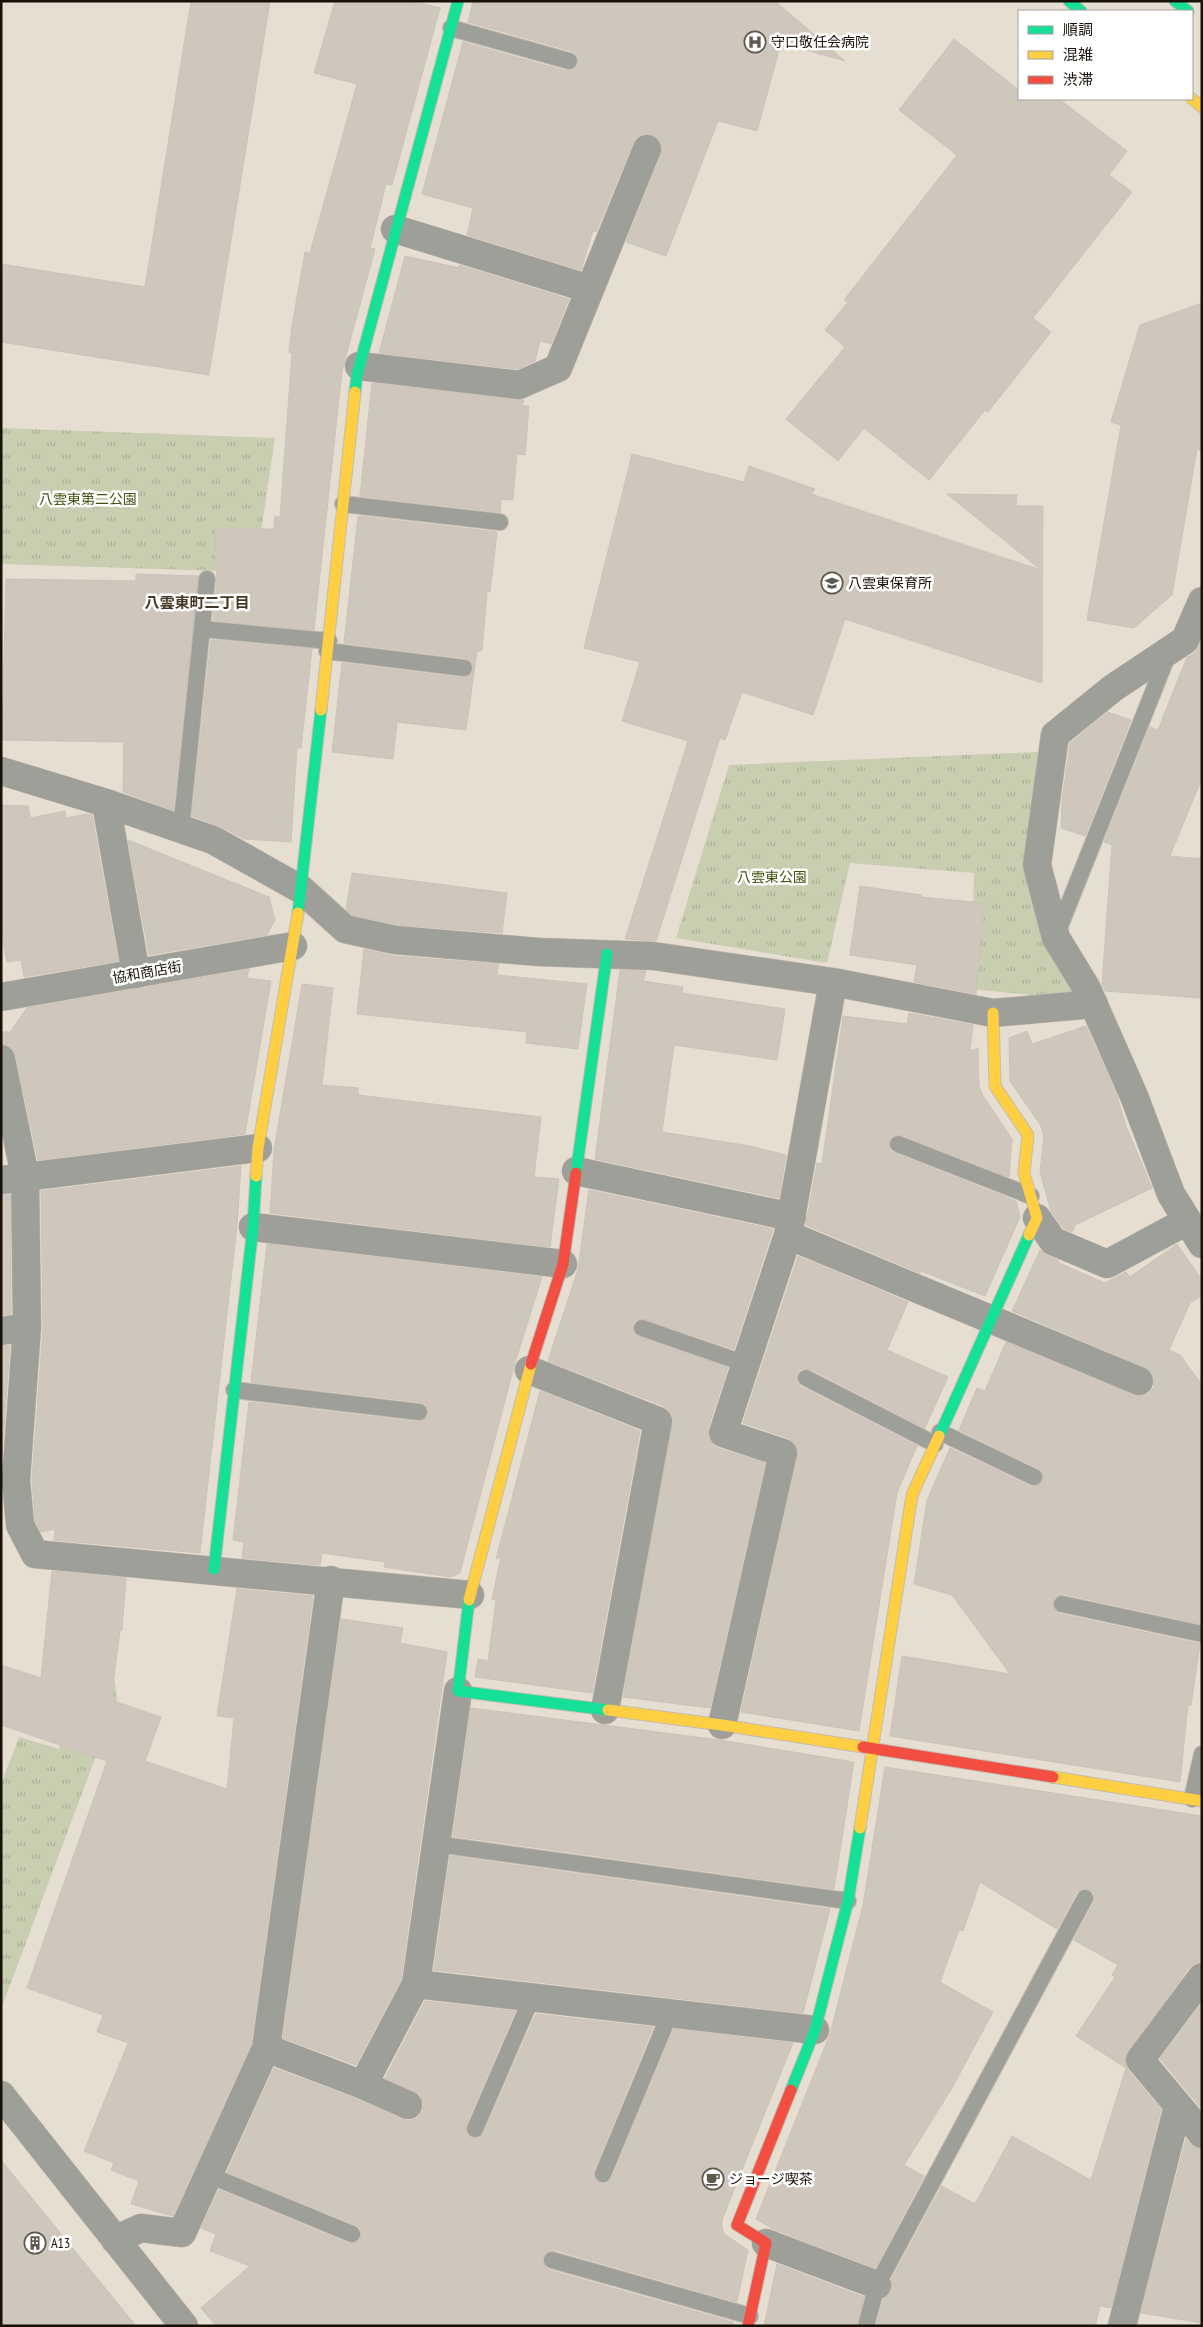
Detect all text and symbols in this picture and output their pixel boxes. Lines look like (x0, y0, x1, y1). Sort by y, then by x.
legend (1018, 10, 1193, 100)
text: 順調 (1063, 20, 1093, 39)
hospital icon: 守口敬任会病院 (743, 30, 767, 54)
place label: 守口敬任会病院 (771, 33, 869, 51)
text: 混雑 (1063, 45, 1093, 64)
text: 渋滞 (1063, 70, 1093, 89)
park label: 八雲東第二公園 (39, 490, 137, 508)
school or university icon: 八雲東保育所 (820, 571, 844, 595)
place label: 八雲東保育所 (848, 574, 932, 592)
district label: 八雲東町二丁目 (144, 593, 250, 612)
park label: 八雲東公園 (737, 868, 807, 886)
street label: 協和商店街 (111, 957, 183, 987)
cafe icon: ジョージ喫茶 (701, 2167, 725, 2191)
place label: ジョージ喫茶 (729, 2170, 813, 2188)
building icon: A13 (23, 2231, 47, 2255)
place label: A13 (51, 2234, 70, 2252)

